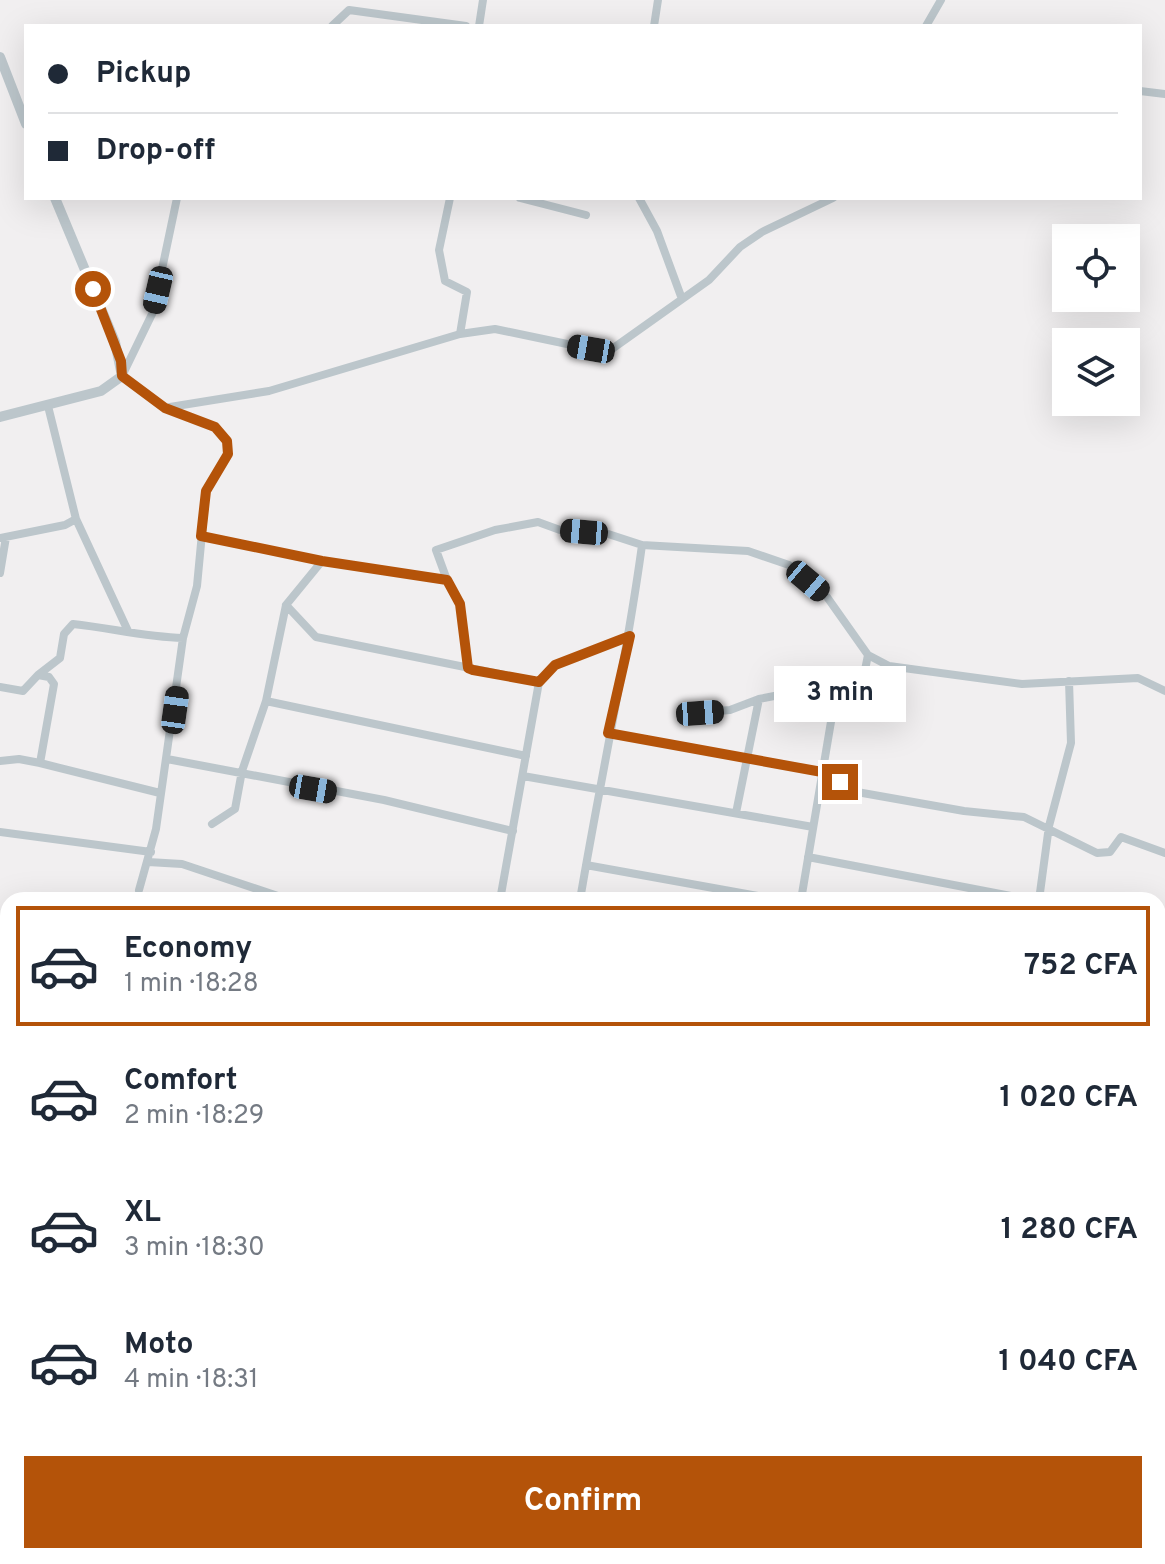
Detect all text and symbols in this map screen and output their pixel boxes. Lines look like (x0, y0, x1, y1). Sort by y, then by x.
text: Pickup (96, 56, 191, 93)
text: Drop-off (96, 133, 215, 170)
map controls (1052, 224, 1140, 416)
button: locate (1052, 224, 1140, 312)
car (141, 264, 175, 316)
route start (75, 271, 111, 307)
button: layers (1052, 328, 1140, 416)
car (565, 333, 617, 365)
car (559, 518, 609, 546)
car (782, 556, 834, 606)
callout: 3 min (774, 666, 906, 722)
text: 3 min (806, 677, 874, 710)
car (160, 685, 190, 735)
car (675, 699, 725, 727)
route end (822, 764, 858, 800)
car (287, 773, 339, 805)
icon: car (28, 930, 100, 1002)
text: Economy (124, 931, 252, 968)
text: 752 CFA (1024, 948, 1138, 985)
text: 1 min · 18:28 (124, 968, 259, 1001)
icon: car (28, 1062, 100, 1134)
text: Comfort (124, 1063, 237, 1100)
text: 1 020 CFA (999, 1080, 1138, 1117)
text: 2 min · 18:29 (124, 1100, 264, 1133)
icon: car (28, 1194, 100, 1266)
text: XL (124, 1195, 161, 1232)
text: 1 280 CFA (1001, 1212, 1138, 1249)
text: 3 min · 18:30 (124, 1232, 265, 1265)
icon: car (28, 1326, 100, 1398)
text: Moto (124, 1327, 194, 1364)
text: 1 040 CFA (999, 1344, 1138, 1381)
text: 4 min · 18:31 (124, 1364, 258, 1397)
button: Confirm (24, 1456, 1142, 1548)

